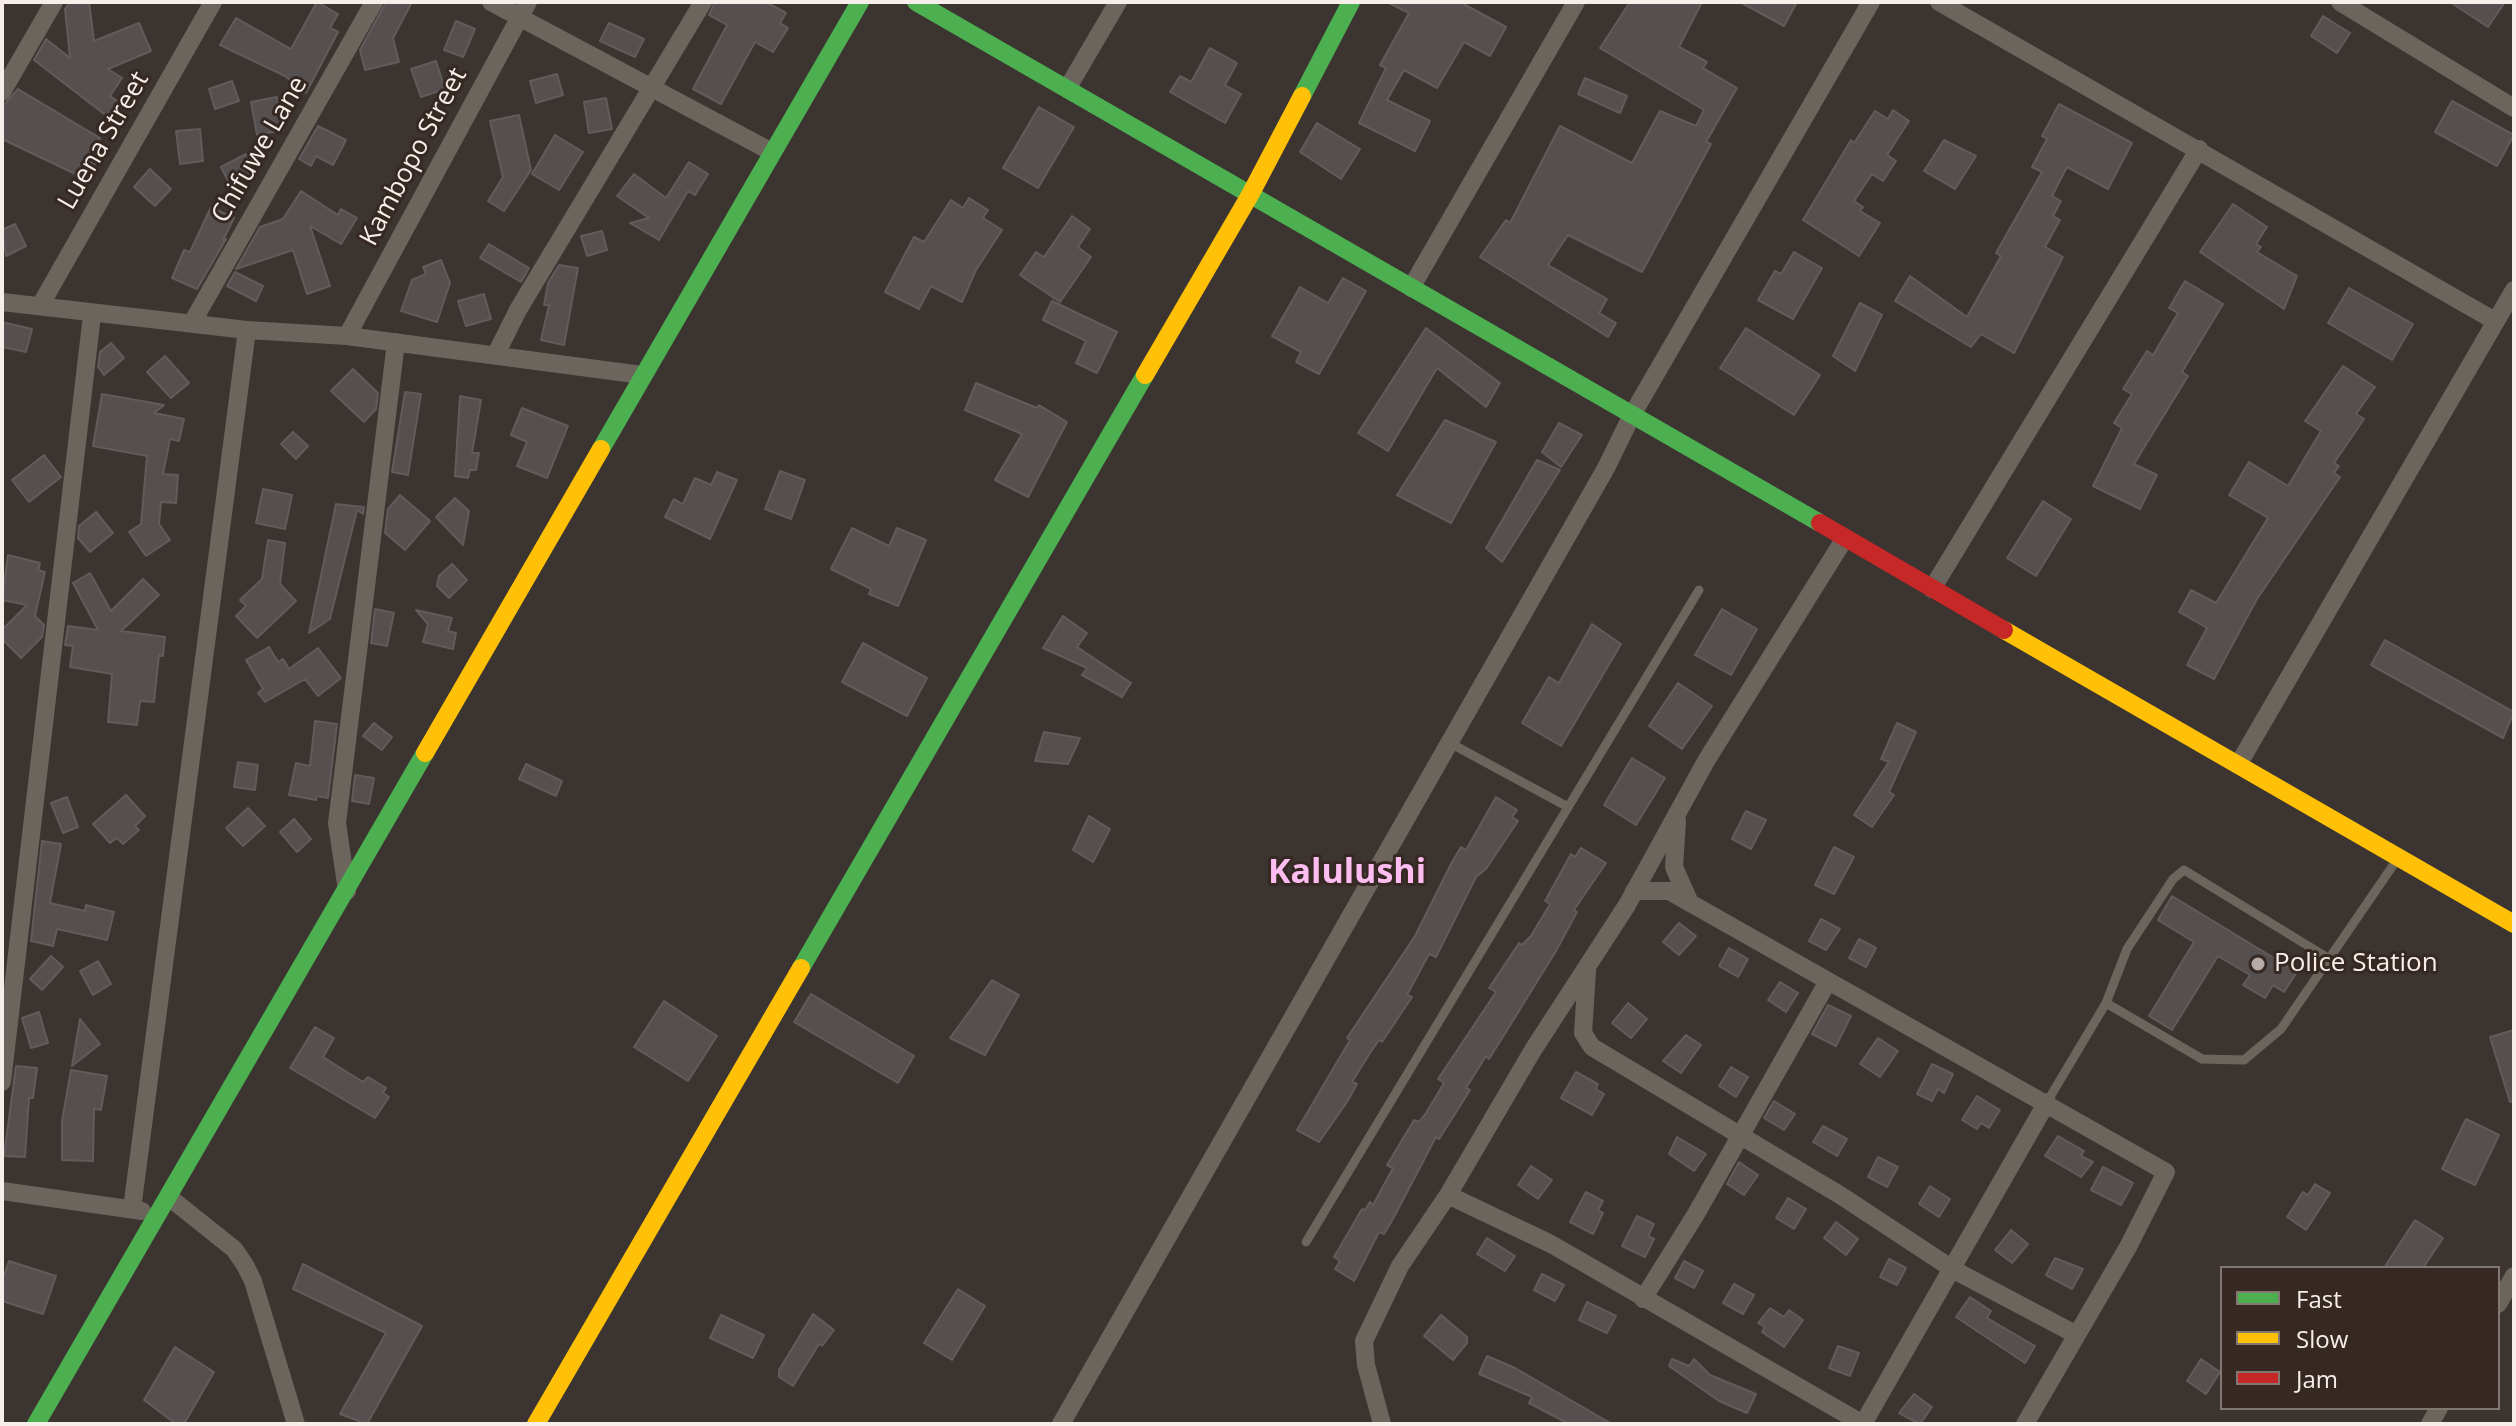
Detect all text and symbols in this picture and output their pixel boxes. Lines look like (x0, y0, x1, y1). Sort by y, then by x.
street label: Kambopo Street (354, 63, 474, 251)
street label: Luena Street (52, 67, 156, 215)
street label: Chifuwe Lane (206, 71, 314, 229)
district label: Kalulushi (1268, 853, 1426, 893)
place label: Police Station (2274, 948, 2438, 980)
marker: Police Station (2249, 955, 2267, 973)
legend (2220, 1266, 2500, 1410)
text: Fast (2296, 1282, 2342, 1315)
text: Slow (2296, 1322, 2348, 1355)
text: Jam (2296, 1362, 2338, 1395)

